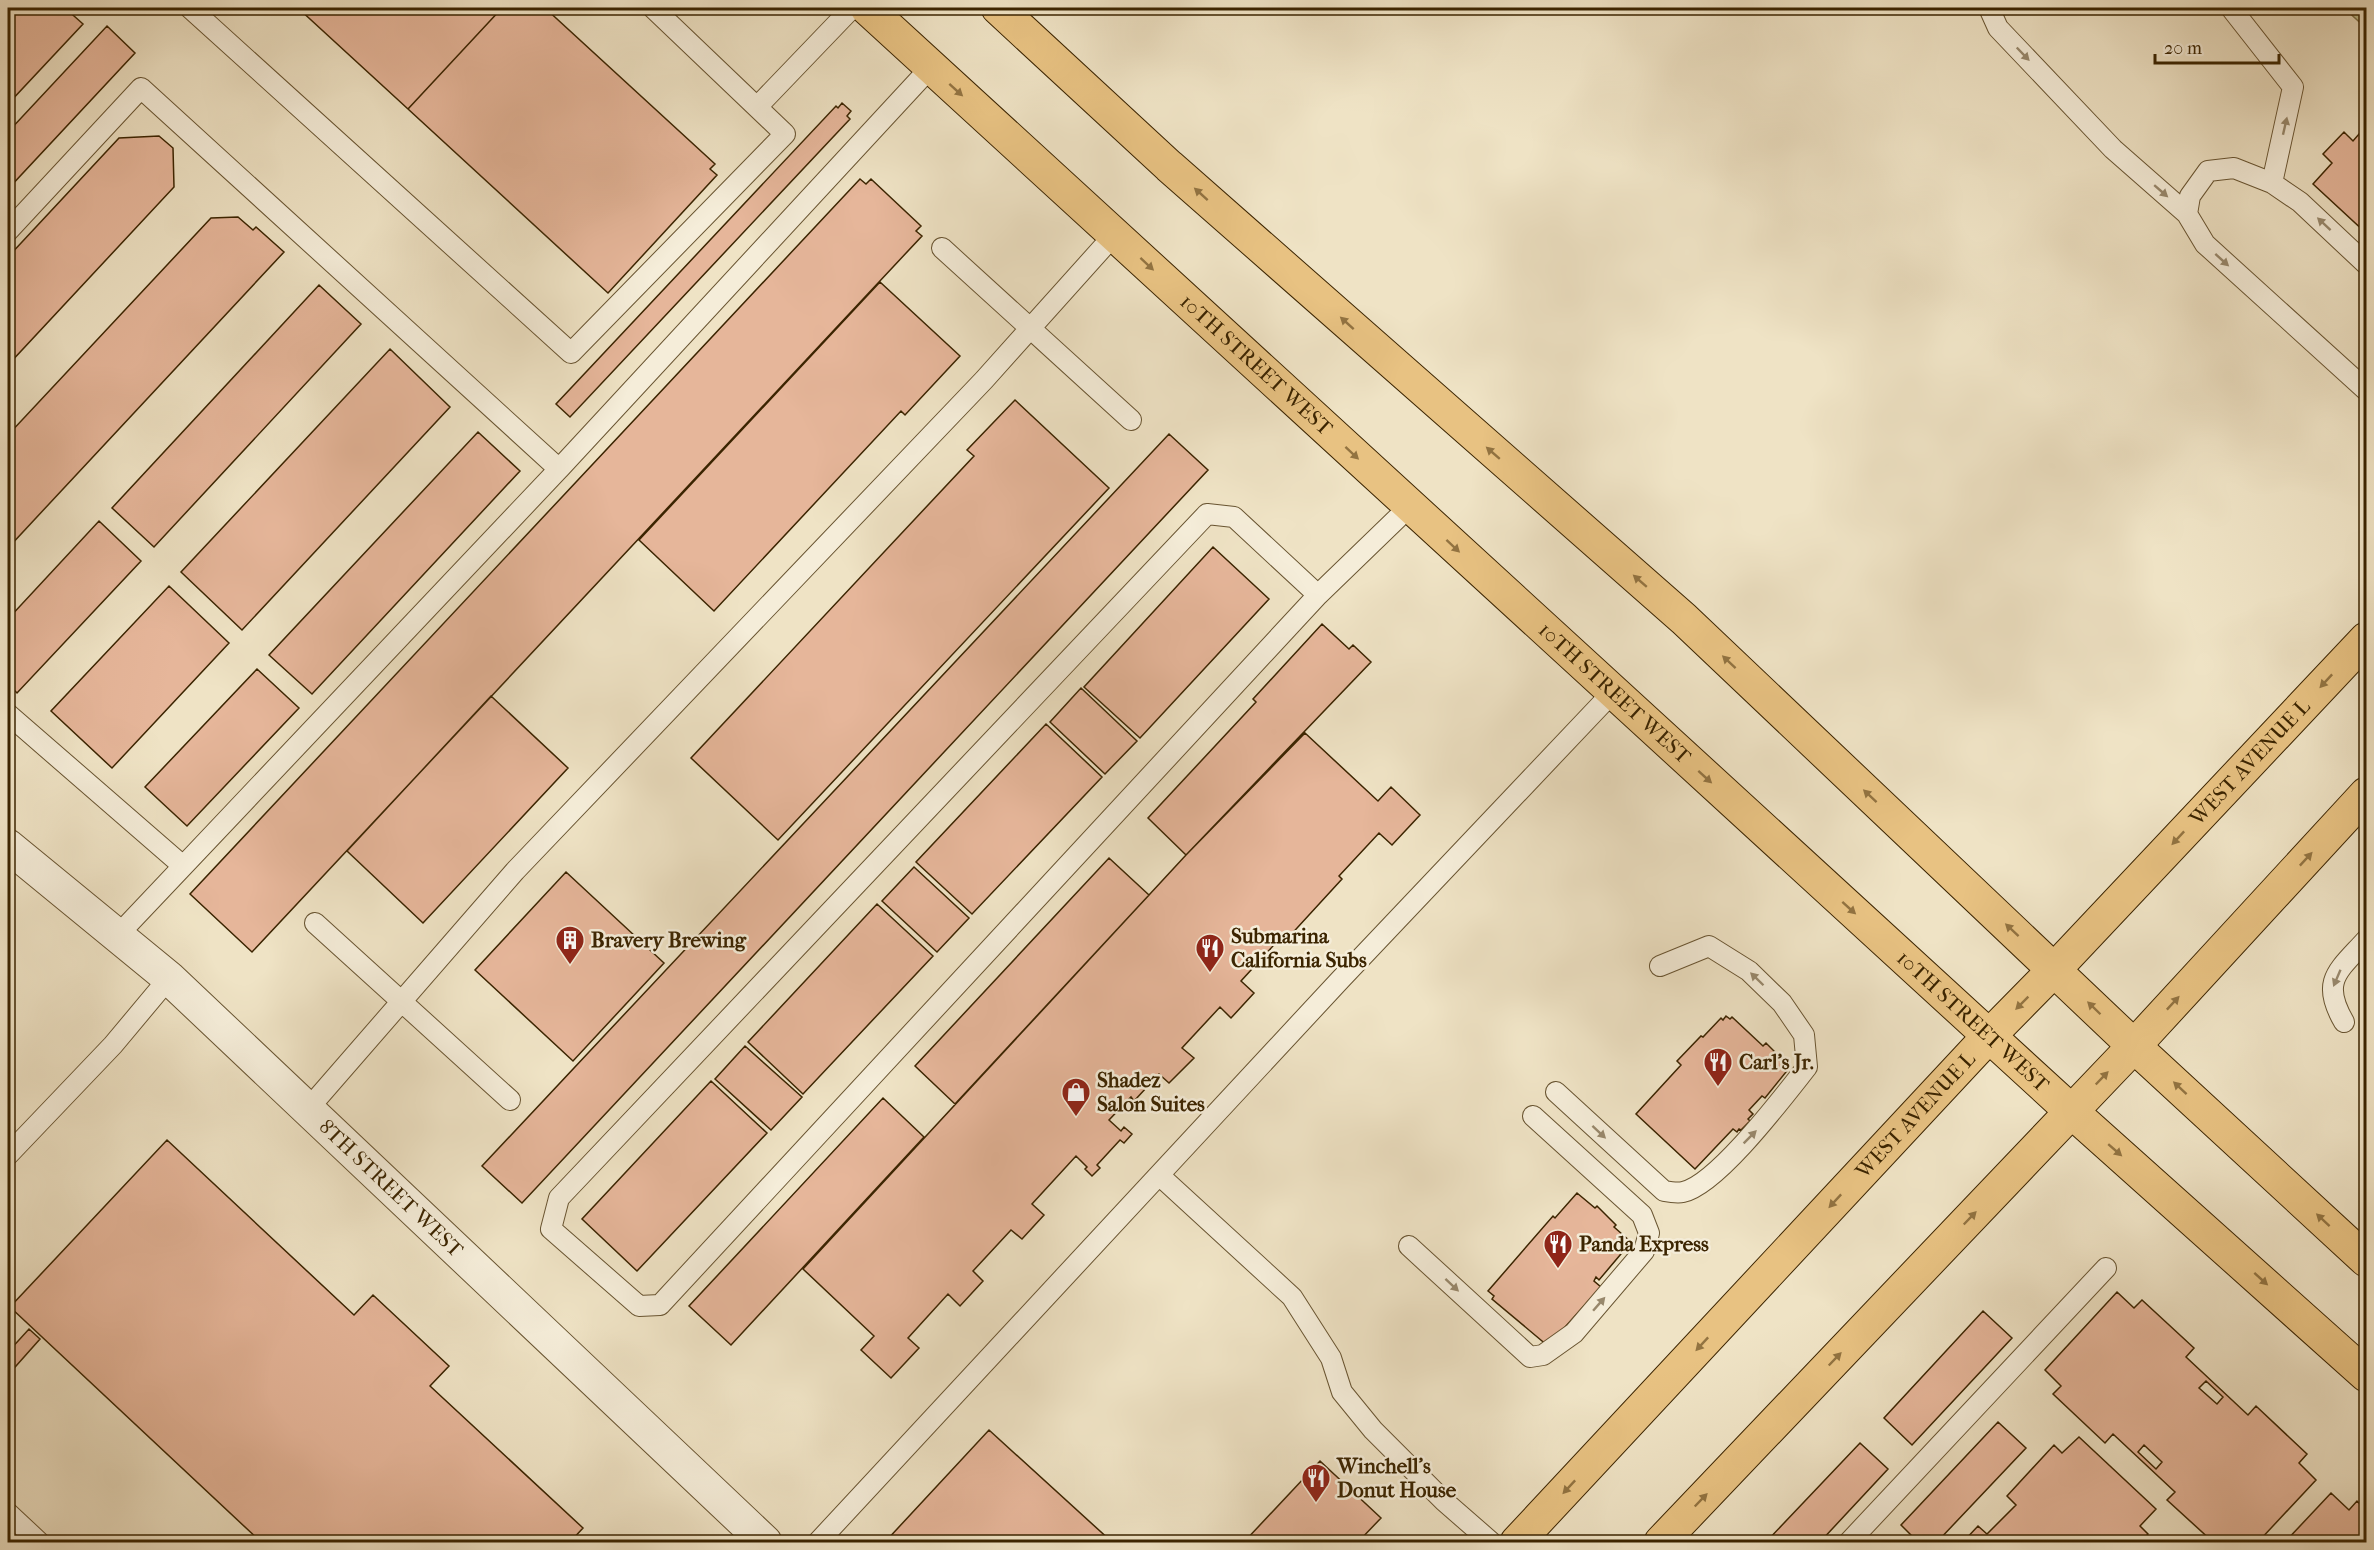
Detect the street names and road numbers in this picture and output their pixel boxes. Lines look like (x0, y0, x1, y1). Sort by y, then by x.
street label: 10TH STREET WEST (1175, 289, 1338, 441)
street label: 10TH STREET WEST (1534, 617, 1696, 769)
street label: WEST AVENUE L (2184, 694, 2315, 831)
street label: 10TH STREET WEST (1892, 946, 2055, 1097)
street label: WEST AVENUE L (1850, 1047, 1980, 1184)
street label: 8TH STREET WEST (314, 1115, 469, 1262)

